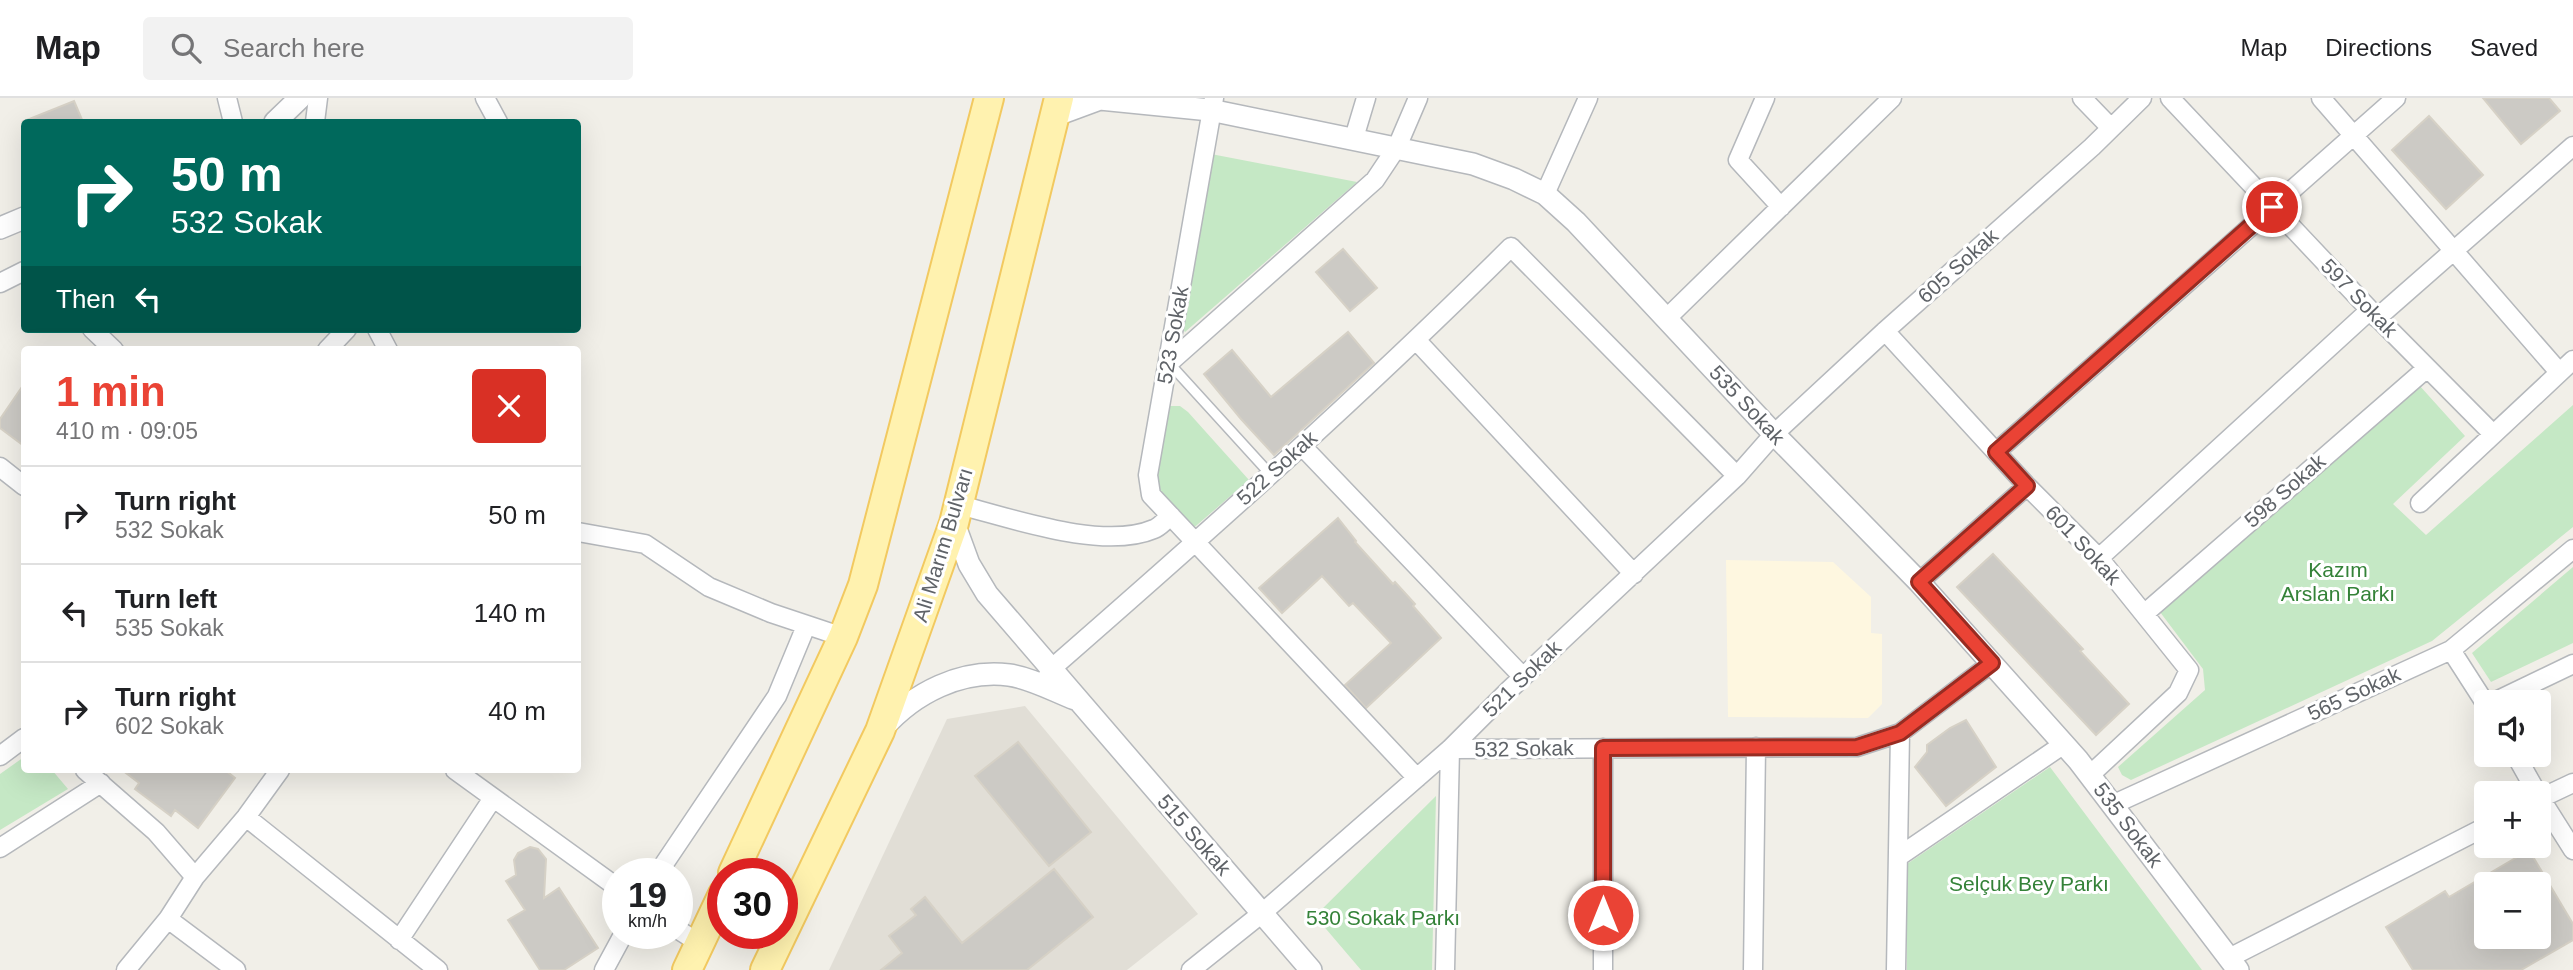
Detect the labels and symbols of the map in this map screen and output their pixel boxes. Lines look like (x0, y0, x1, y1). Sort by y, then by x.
pin (2242, 177, 2302, 237)
street label: 605 Sokak (1913, 224, 2003, 307)
street label: 597 Sokak (2317, 254, 2402, 342)
street label: 523 Sokak (1153, 284, 1193, 386)
street label: 535 Sokak (1705, 361, 1790, 449)
street label: 522 Sokak (1232, 426, 1322, 509)
street label: 598 Sokak (2240, 449, 2330, 532)
street label: Ali Marım Bulvarı (908, 465, 977, 625)
street label: 601 Sokak (2041, 501, 2126, 589)
park label: Kazım Arslan Parkı (2281, 558, 2395, 605)
street label: 521 Sokak (1478, 636, 1566, 721)
street label: 565 Sokak (2304, 662, 2404, 725)
street label: 532 Sokak (1474, 736, 1574, 761)
street label: 535 Sokak (2089, 778, 2168, 872)
street label: 515 Sokak (1153, 790, 1236, 880)
speed limit sign: 30 (707, 858, 798, 949)
park label: Selçuk Bey Parkı (1949, 872, 2109, 895)
position arrow (1566, 878, 1640, 952)
park label: 530 Sokak Parkı (1306, 906, 1460, 929)

